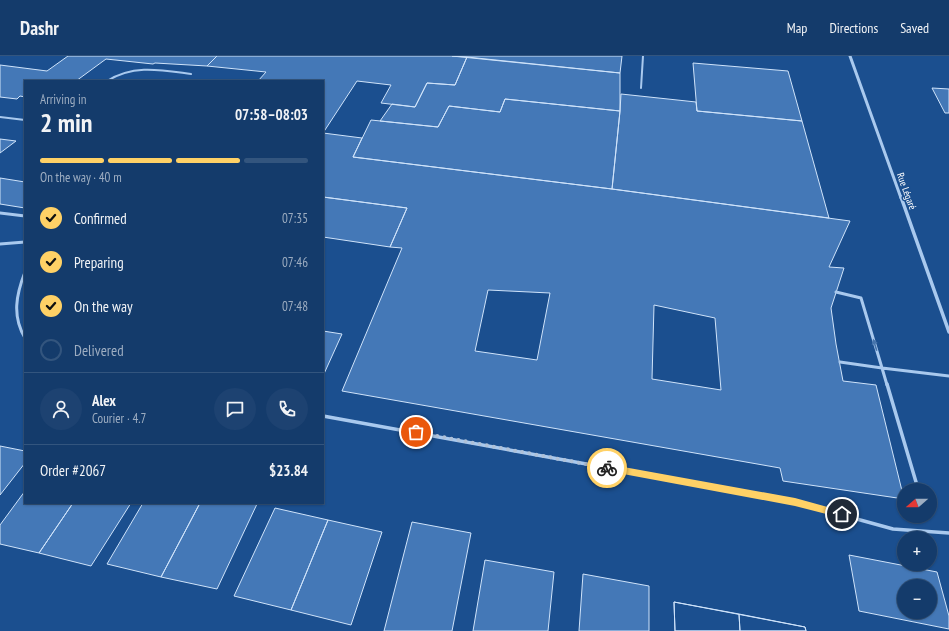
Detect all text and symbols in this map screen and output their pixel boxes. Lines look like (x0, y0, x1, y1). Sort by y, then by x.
text: Dashr (20, 16, 59, 40)
text: Map (787, 19, 807, 37)
text: Directions (829, 19, 878, 37)
text: Saved (900, 19, 929, 37)
text: Arriving in (40, 91, 87, 108)
text: 07:58–08:03 (235, 105, 308, 124)
text: 2 min (40, 106, 93, 139)
text: On the way · 40 m (40, 169, 122, 186)
street label: Rue Légaré (894, 171, 919, 211)
icon: check (40, 207, 62, 229)
text: Confirmed (74, 209, 127, 228)
text: 07:35 (282, 210, 308, 227)
icon: check (40, 251, 62, 273)
text: Preparing (74, 253, 124, 272)
text: 07:46 (282, 254, 308, 271)
icon: check (40, 295, 62, 317)
text: On the way (74, 297, 133, 316)
text: 07:48 (282, 298, 308, 315)
one-way arrow (872, 338, 878, 350)
text: Delivered (74, 341, 124, 360)
button: person (40, 388, 82, 430)
button: chat (214, 388, 256, 430)
button: phone (266, 388, 308, 430)
text: Alex (92, 391, 116, 410)
text: Courier · 4.7 (92, 410, 146, 427)
pin (399, 415, 433, 449)
icon: bag (405, 421, 427, 443)
courier (587, 448, 627, 488)
icon: bike (596, 457, 618, 479)
text: Order #2067 (40, 461, 106, 480)
text: $23.84 (269, 461, 308, 480)
north arrow (897, 483, 937, 523)
map controls (897, 483, 937, 619)
pin (825, 497, 859, 531)
icon: home (831, 503, 853, 525)
button: + (897, 531, 937, 571)
button: − (897, 579, 937, 619)

